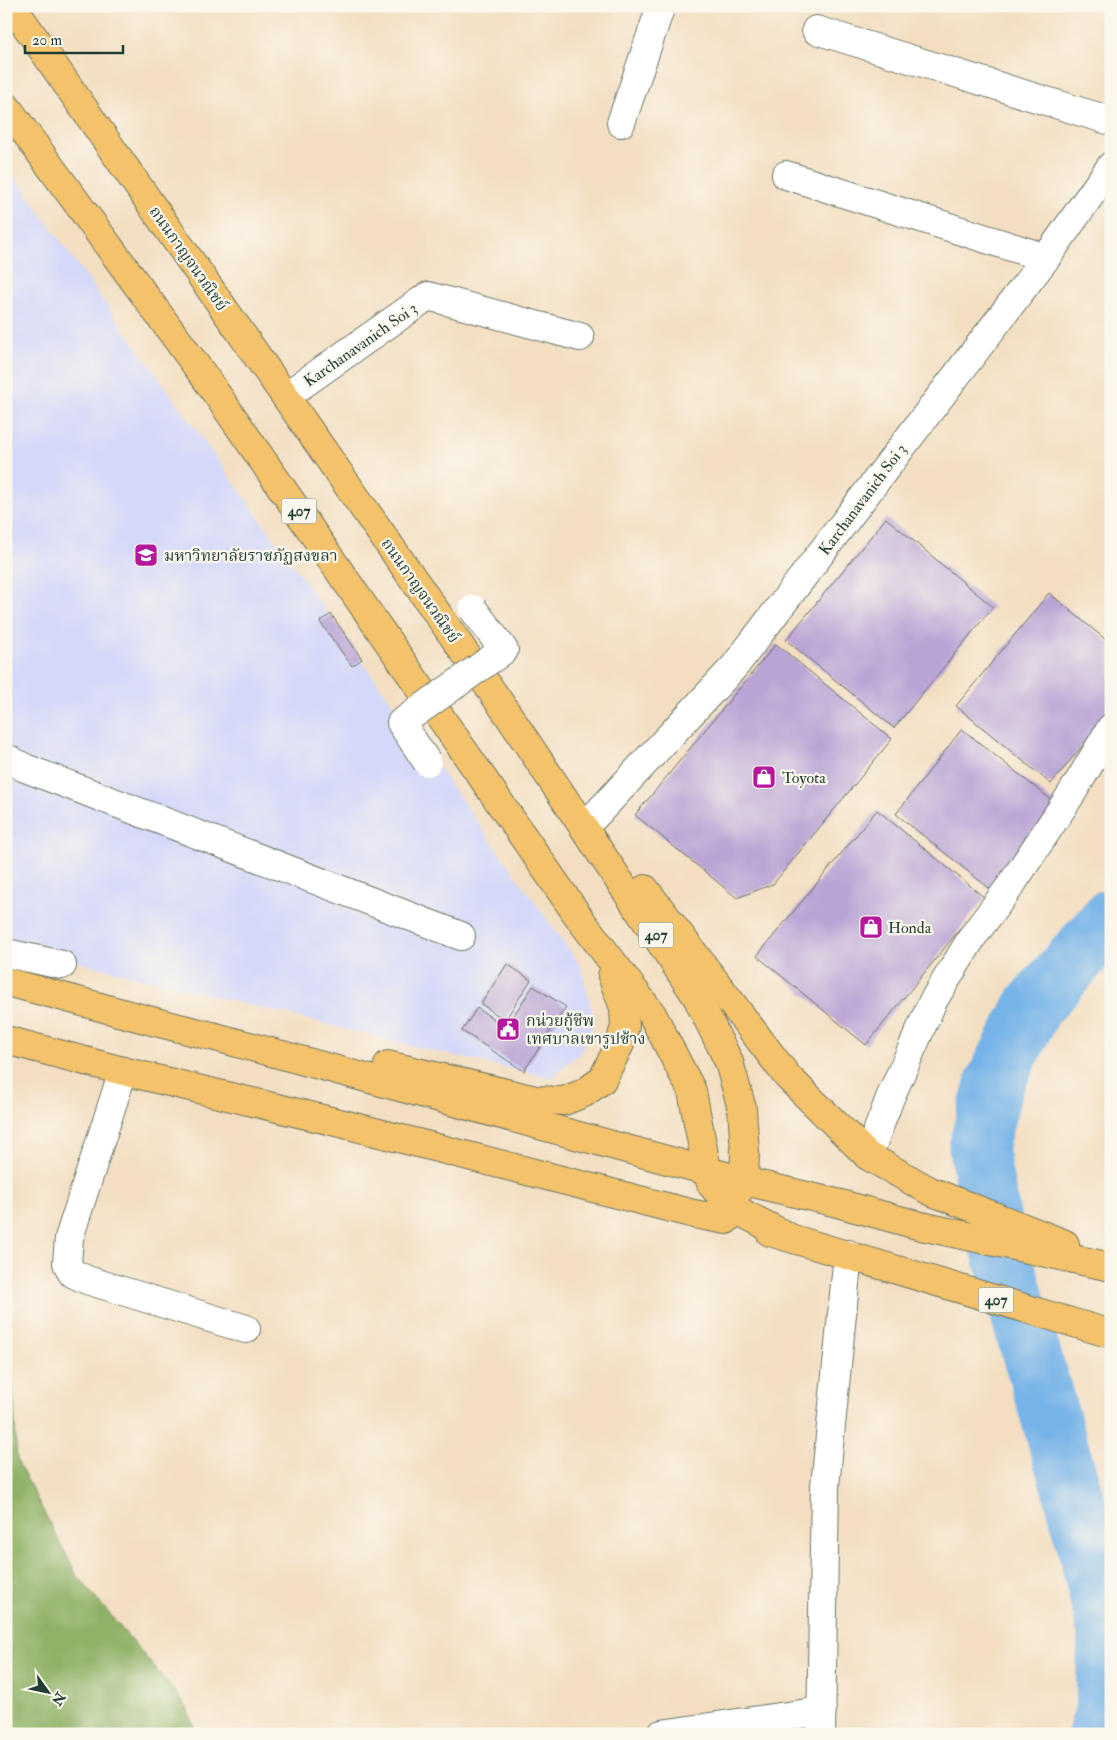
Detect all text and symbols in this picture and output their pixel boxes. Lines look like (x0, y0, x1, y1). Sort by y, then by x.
scale bar (25, 22, 122, 54)
text: 20 m (32, 31, 62, 50)
street label: ถนนกาญจนวณิชย์ (145, 202, 232, 315)
street label: Karchanavanich Soi 3 (300, 298, 421, 391)
street label: Karchanavanich Soi 3 (814, 440, 911, 559)
road number: 407 (282, 498, 316, 524)
street label: ถนนกาญจนวณิชย์ (377, 534, 464, 647)
school or university icon: มหาวิทยาลัยราชภัฏสงขลา (133, 542, 159, 568)
place label: มหาวิทยาลัยราชภัฏสงขลา (164, 546, 338, 566)
shop icon: Toyota (751, 764, 777, 790)
place label: Toyota (782, 768, 826, 788)
shop icon: Honda (858, 914, 884, 940)
place label: Honda (888, 918, 932, 938)
road number: 407 (638, 922, 674, 948)
place label: กน่วยกู้ชีพ เทศบาลเขารูปช้าง (526, 1011, 645, 1049)
public building icon: กน่วยกู้ชีพ เทศบาลเขารูปช้าง (495, 1016, 521, 1042)
road number: 407 (978, 1288, 1014, 1312)
north arrow (22, 1668, 72, 1718)
text: N (48, 1688, 70, 1709)

